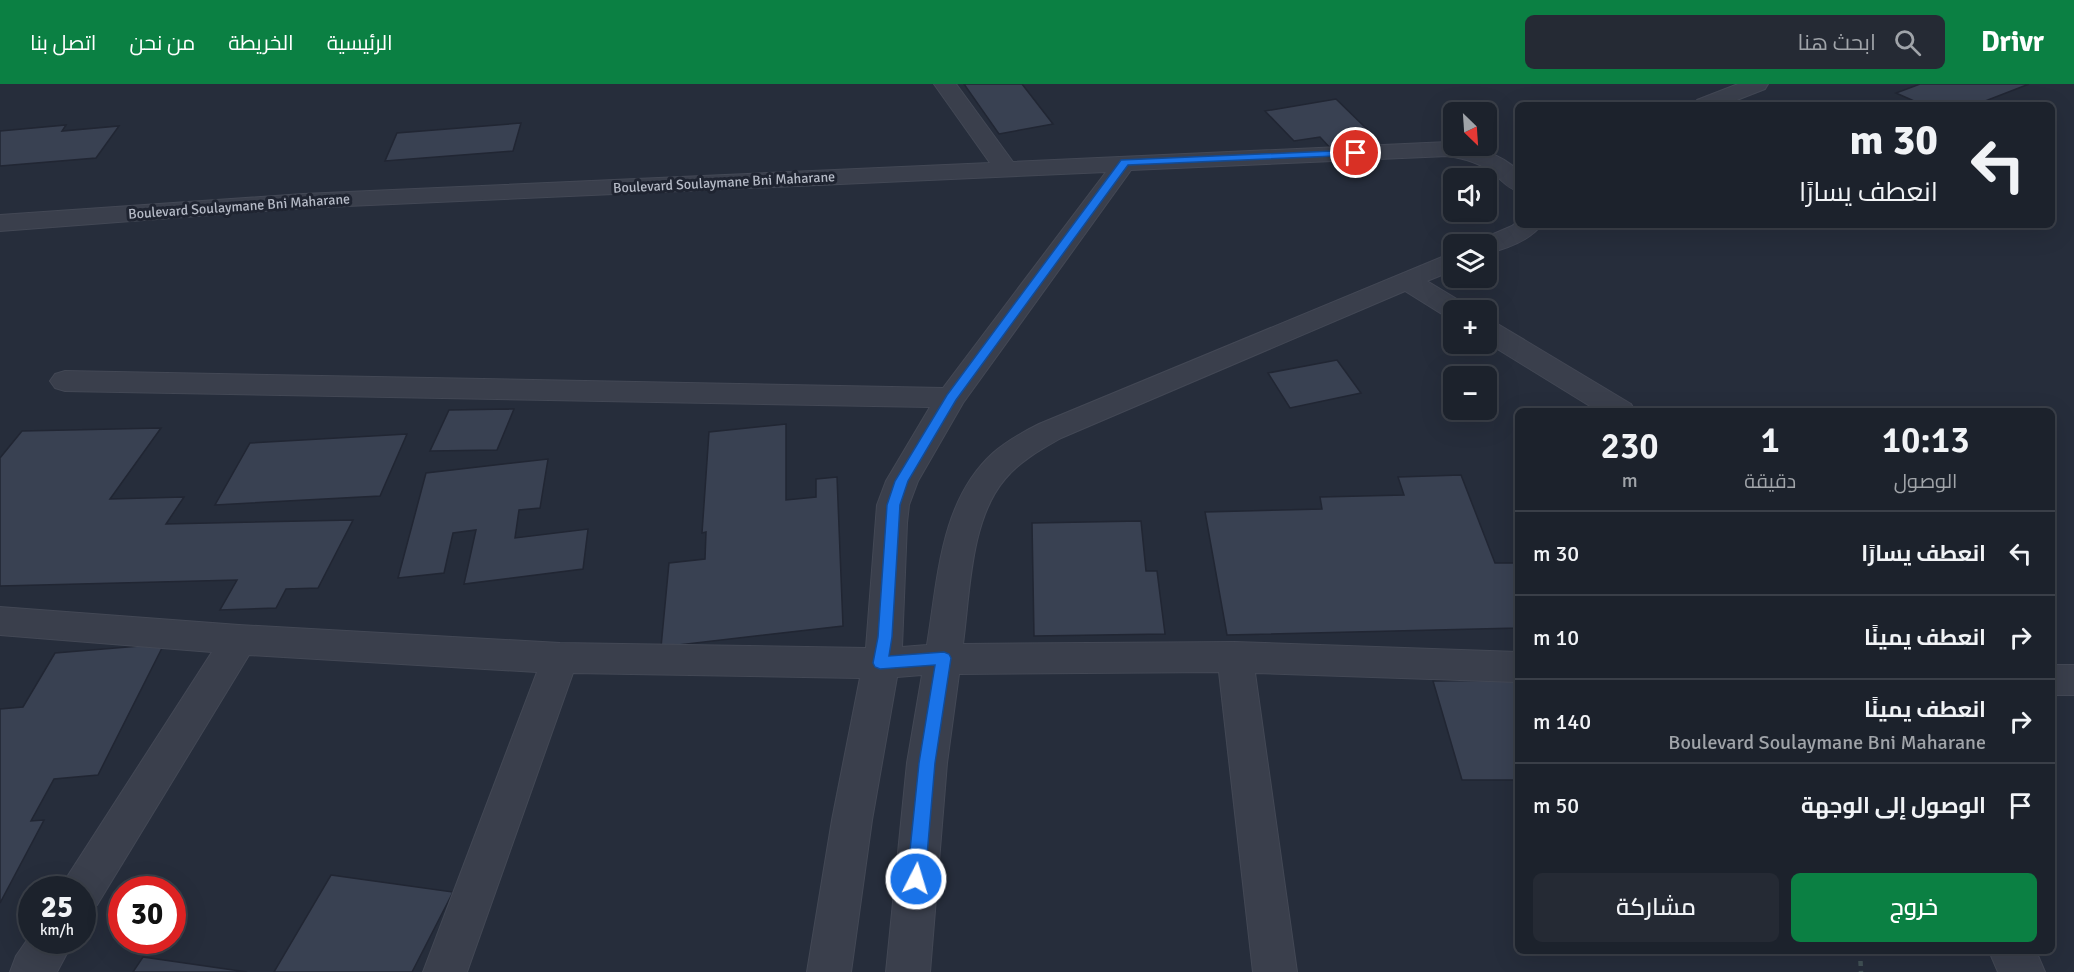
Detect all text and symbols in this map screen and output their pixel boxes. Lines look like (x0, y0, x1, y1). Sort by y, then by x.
search box (1525, 15, 1945, 69)
text: Drivr (1981, 25, 2044, 59)
icon: search (1891, 26, 1924, 59)
text: ابحث هنا (1798, 29, 1876, 56)
text: اتصل بنا (30, 30, 96, 56)
text: من نحن (129, 30, 195, 56)
text: الخريطة (228, 30, 294, 56)
text: الرئيسية (327, 30, 393, 56)
north arrow (1443, 102, 1497, 156)
map controls (1443, 102, 1497, 420)
text: 30 m (1849, 115, 1938, 166)
icon: left (1959, 126, 2037, 204)
pin (1330, 127, 1381, 178)
icon: arrive (1339, 136, 1372, 169)
street label: Boulevard Soulaymane Bni Maharane (613, 168, 836, 197)
button: sound (1443, 168, 1497, 222)
text: انعطف يسارًا (1799, 176, 1938, 209)
street label: Boulevard Soulaymane Bni Maharane (128, 190, 351, 223)
button: layers (1443, 234, 1497, 288)
button: + (1443, 300, 1497, 354)
button: − (1443, 366, 1497, 420)
text: 1 (1760, 418, 1780, 463)
text: 10:13 (1882, 418, 1970, 463)
text: 230 (1600, 424, 1659, 469)
text: m (1622, 468, 1638, 493)
text: دقيقة (1744, 469, 1796, 494)
text: الوصول (1894, 469, 1957, 494)
icon: left (2004, 537, 2037, 570)
text: 30 m (1533, 540, 1579, 567)
text: انعطف يسارًا (1861, 540, 1986, 567)
icon: right (2004, 621, 2037, 654)
text: 10 m (1533, 624, 1579, 651)
text: انعطف يمينًا (1864, 624, 1986, 651)
text: انعطف يمينًا (1864, 696, 1986, 723)
icon: right (2004, 705, 2037, 738)
text: 140 m (1533, 708, 1591, 735)
text: Boulevard Soulaymane Bni Maharane (1668, 730, 1986, 755)
icon: arrive (2004, 789, 2037, 822)
text: 50 m (1533, 792, 1579, 819)
text: الوصول إلى الوجهة (1801, 792, 1986, 819)
position arrow (884, 847, 948, 911)
button: مشاركة (1533, 873, 1779, 942)
button: خروج (1791, 873, 2037, 942)
speed limit sign: 30 (108, 876, 186, 954)
text: 25 (41, 889, 73, 926)
text: km/h (40, 921, 74, 939)

